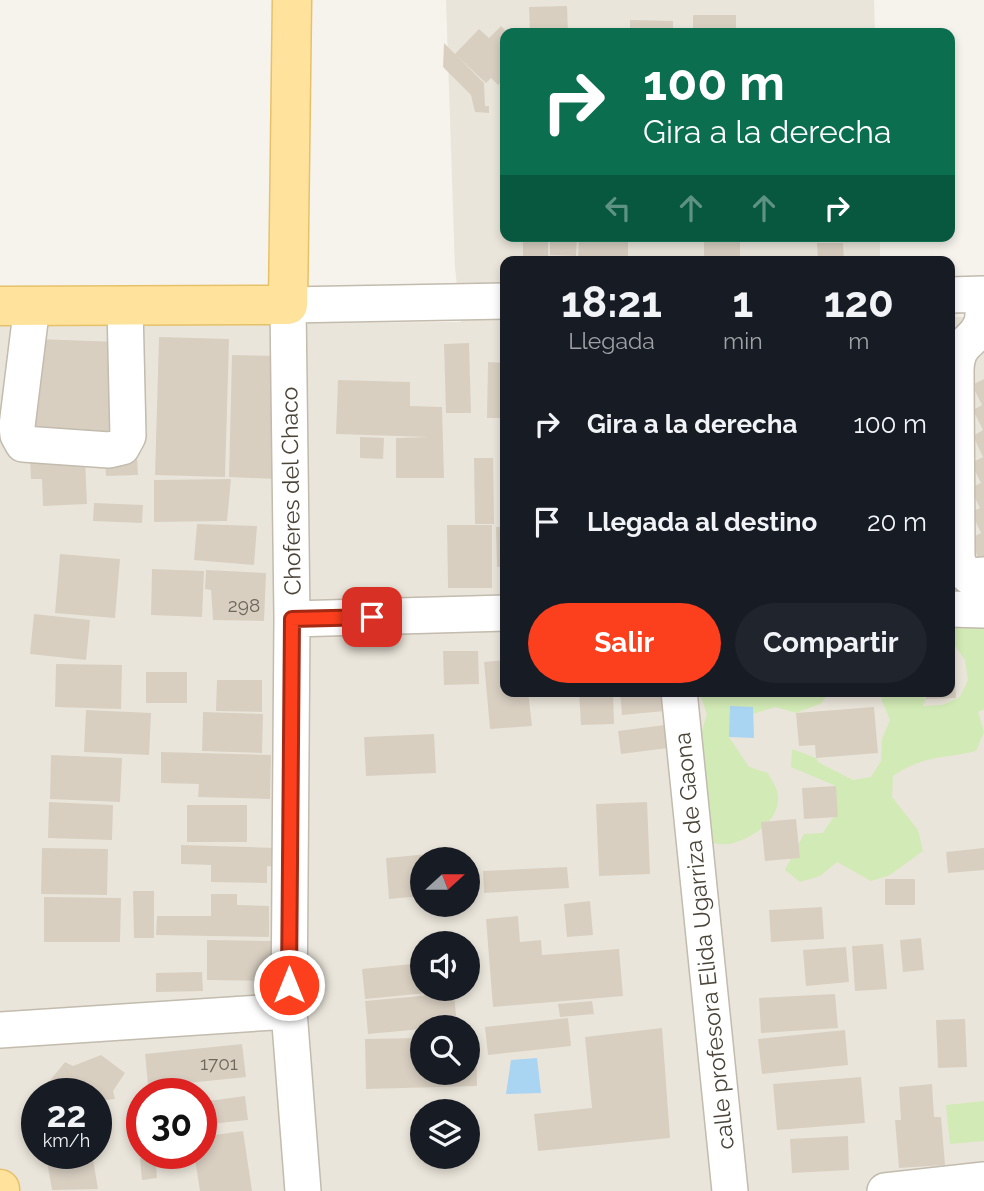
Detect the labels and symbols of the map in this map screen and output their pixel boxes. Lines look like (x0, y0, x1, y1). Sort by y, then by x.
street label: Choferes del Chaco (275, 386, 306, 596)
pin (342, 587, 402, 647)
house number: 298 (228, 594, 260, 616)
street label: calle profesora Elida Ugarriza de Gaona (668, 731, 739, 1151)
north arrow (410, 847, 480, 917)
position arrow (252, 948, 326, 1022)
house number: 1701 (200, 1052, 238, 1074)
speed limit sign: 30 (126, 1078, 217, 1169)

